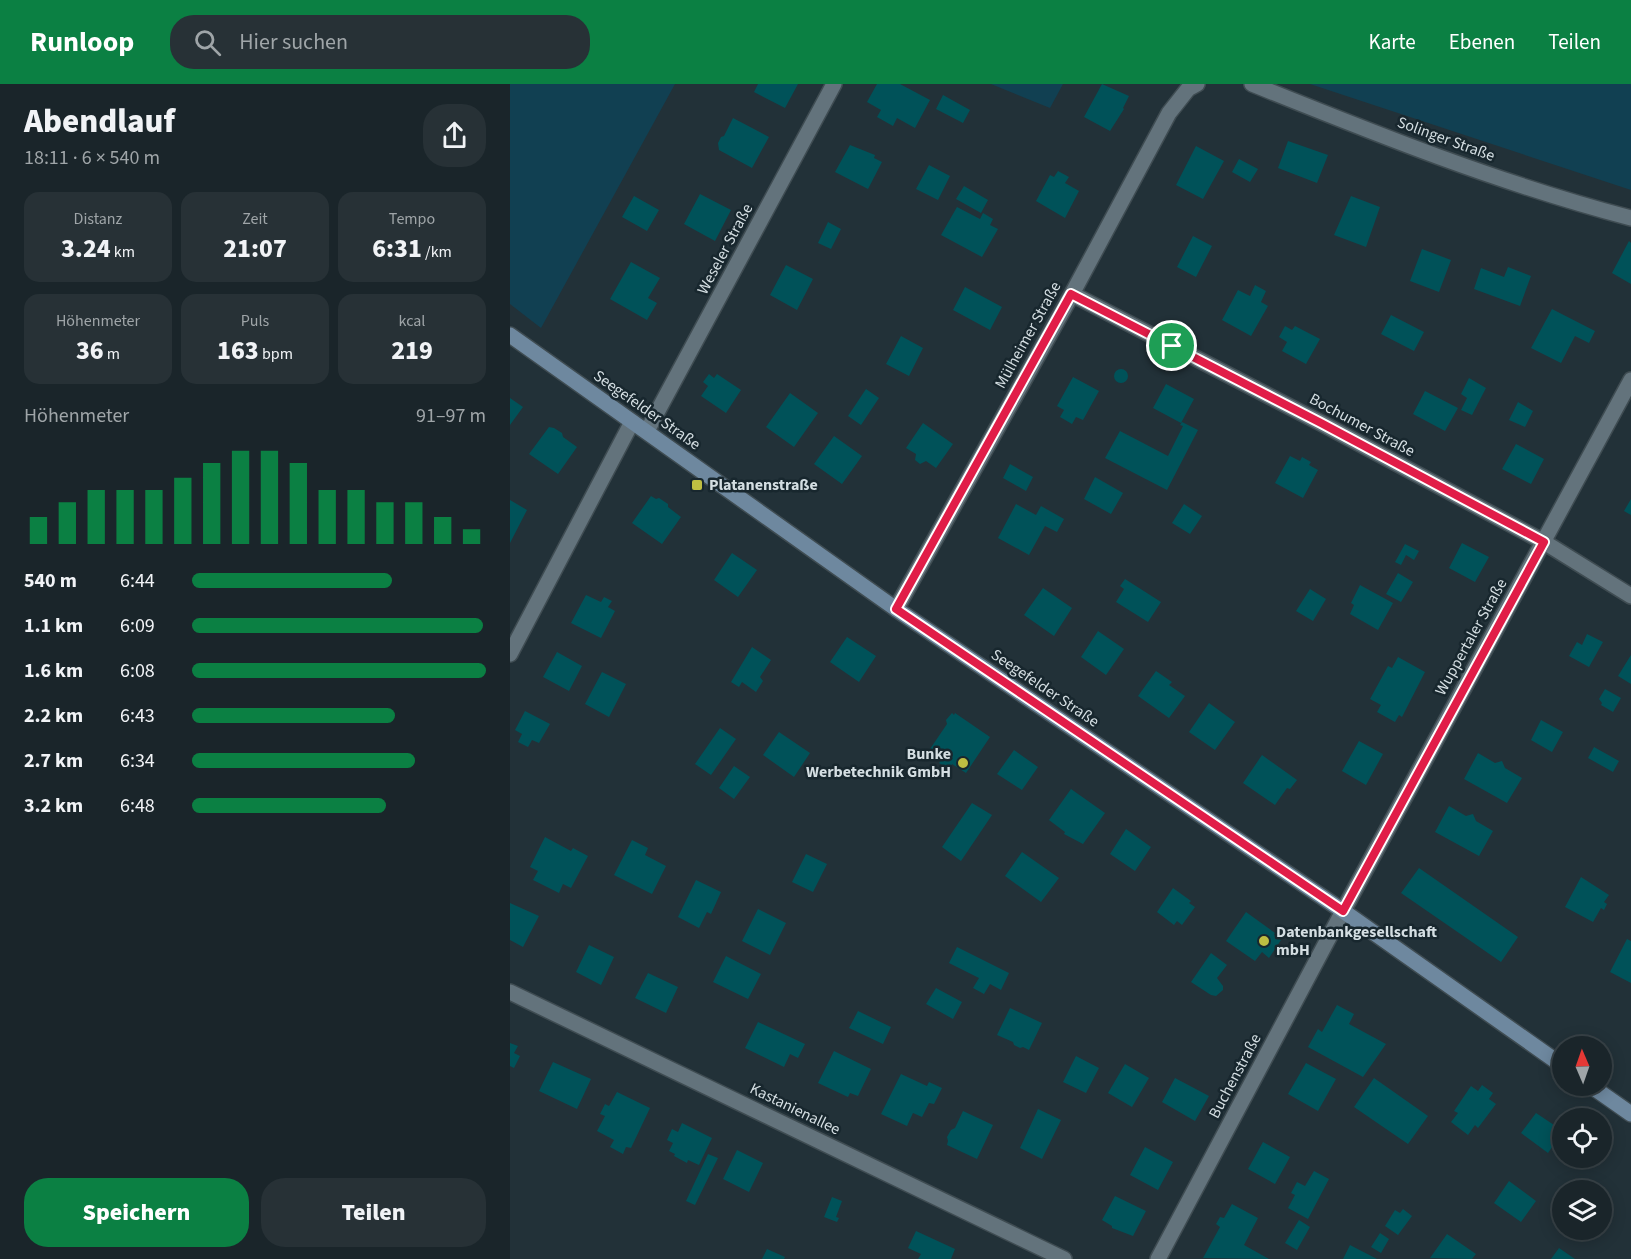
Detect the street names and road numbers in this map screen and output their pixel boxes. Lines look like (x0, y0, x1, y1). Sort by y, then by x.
street label: Solinger Straße (1394, 111, 1498, 167)
street label: Weseler Straße (692, 200, 758, 298)
street label: Mülheimer Straße (990, 278, 1066, 392)
street label: Seegefelder Straße (589, 365, 705, 455)
street label: Bochumer Straße (1305, 388, 1419, 462)
street label: Wuppertaler Straße (1430, 575, 1512, 699)
street label: Seegefelder Straße (987, 644, 1103, 732)
street label: Buchenstraße (1203, 1030, 1267, 1122)
street label: Kastanienallee (746, 1078, 844, 1140)

